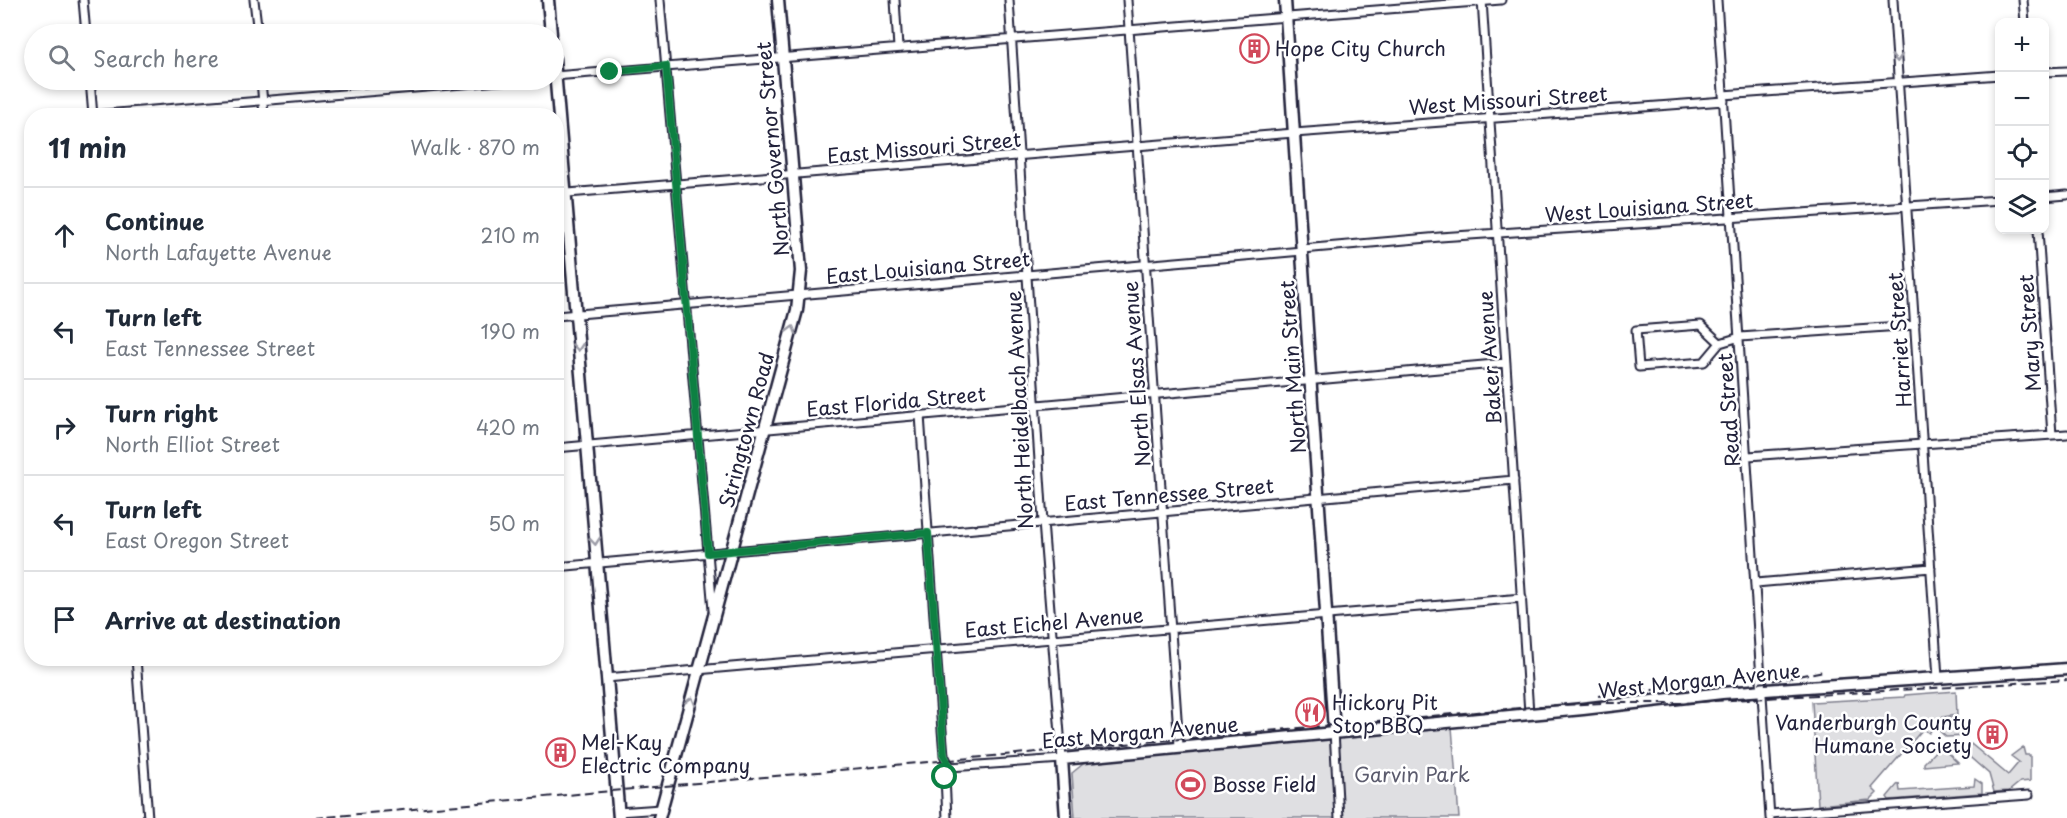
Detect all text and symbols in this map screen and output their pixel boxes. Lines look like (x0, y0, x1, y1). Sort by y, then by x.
map controls (1995, 18, 2049, 234)
button: + (1995, 18, 2049, 72)
search box (24, 24, 564, 90)
building icon: Hope City Church (1238, 32, 1270, 64)
place label: Hope City Church (1275, 33, 1446, 63)
street label: North Governor Street (748, 40, 796, 258)
icon: search (45, 41, 78, 74)
text: Search here (93, 41, 219, 74)
one-way arrow (1891, 54, 1904, 63)
route end (596, 58, 622, 84)
button: − (1995, 72, 2049, 126)
street label: West Missouri Street (1408, 78, 1608, 122)
street label: East Missouri Street (826, 124, 1022, 170)
button: locate (1995, 126, 2049, 180)
text: 11 min (48, 128, 127, 167)
text: Walk · 870 m (410, 132, 540, 162)
button: layers (1995, 180, 2049, 234)
street label: West Louisiana Street (1544, 185, 1754, 229)
text: Continue (105, 204, 204, 237)
icon: ahead (48, 219, 81, 252)
text: 210 m (481, 220, 540, 250)
text: North Lafayette Avenue (105, 237, 332, 267)
street label: East Louisiana Street (825, 243, 1031, 291)
street label: Harriet Street (1879, 271, 1919, 409)
street label: Mary Street (2010, 273, 2048, 393)
street label: North Main Street (1271, 279, 1313, 455)
street label: North Elsas Avenue (1115, 280, 1157, 468)
street label: North Heidelbach Avenue (998, 290, 1040, 530)
street label: Baker Avenue (1469, 290, 1509, 426)
text: Turn left (105, 300, 202, 333)
icon: left (48, 315, 81, 348)
text: 190 m (481, 316, 540, 346)
one-way arrow (784, 325, 797, 335)
text: East Tennessee Street (105, 333, 315, 363)
one-way arrow (572, 343, 585, 352)
street label: Stringtown Road (711, 349, 781, 511)
street label: Read Street (1709, 352, 1747, 468)
street label: East Florida Street (805, 378, 987, 424)
text: Turn right (105, 396, 218, 429)
icon: right (48, 411, 81, 444)
text: 420 m (476, 412, 540, 442)
text: North Elliot Street (105, 429, 280, 459)
street label: East Tennessee Street (1063, 470, 1275, 518)
text: Turn left (105, 492, 202, 525)
icon: left (48, 507, 81, 540)
text: 50 m (488, 508, 540, 538)
text: East Oregon Street (105, 525, 289, 555)
one-way arrow (588, 537, 601, 546)
street label: East Eichel Avenue (963, 599, 1145, 645)
icon: arrive (48, 603, 81, 636)
text: Arrive at destination (105, 603, 341, 636)
street label: West Morgan Avenue (1596, 654, 1802, 706)
place label: Hickory Pit Stop BBQ (1332, 687, 1438, 740)
one-way arrow (684, 696, 696, 707)
restaurant icon: Hickory Pit Stop BBQ (1295, 697, 1327, 729)
place label: Vanderburgh County Humane Society (1775, 707, 1972, 760)
street label: East Morgan Avenue (1040, 708, 1240, 756)
building icon: Vanderburgh County Humane Society (1977, 718, 2009, 750)
place label: Mel-Kay Electric Company (581, 727, 750, 780)
building icon: Mel-Kay Electric Company (544, 737, 576, 769)
park label: Garvin Park (1354, 759, 1470, 789)
route start (931, 763, 957, 789)
sports icon: Bosse Field (1175, 768, 1207, 800)
place label: Bosse Field (1212, 769, 1316, 799)

